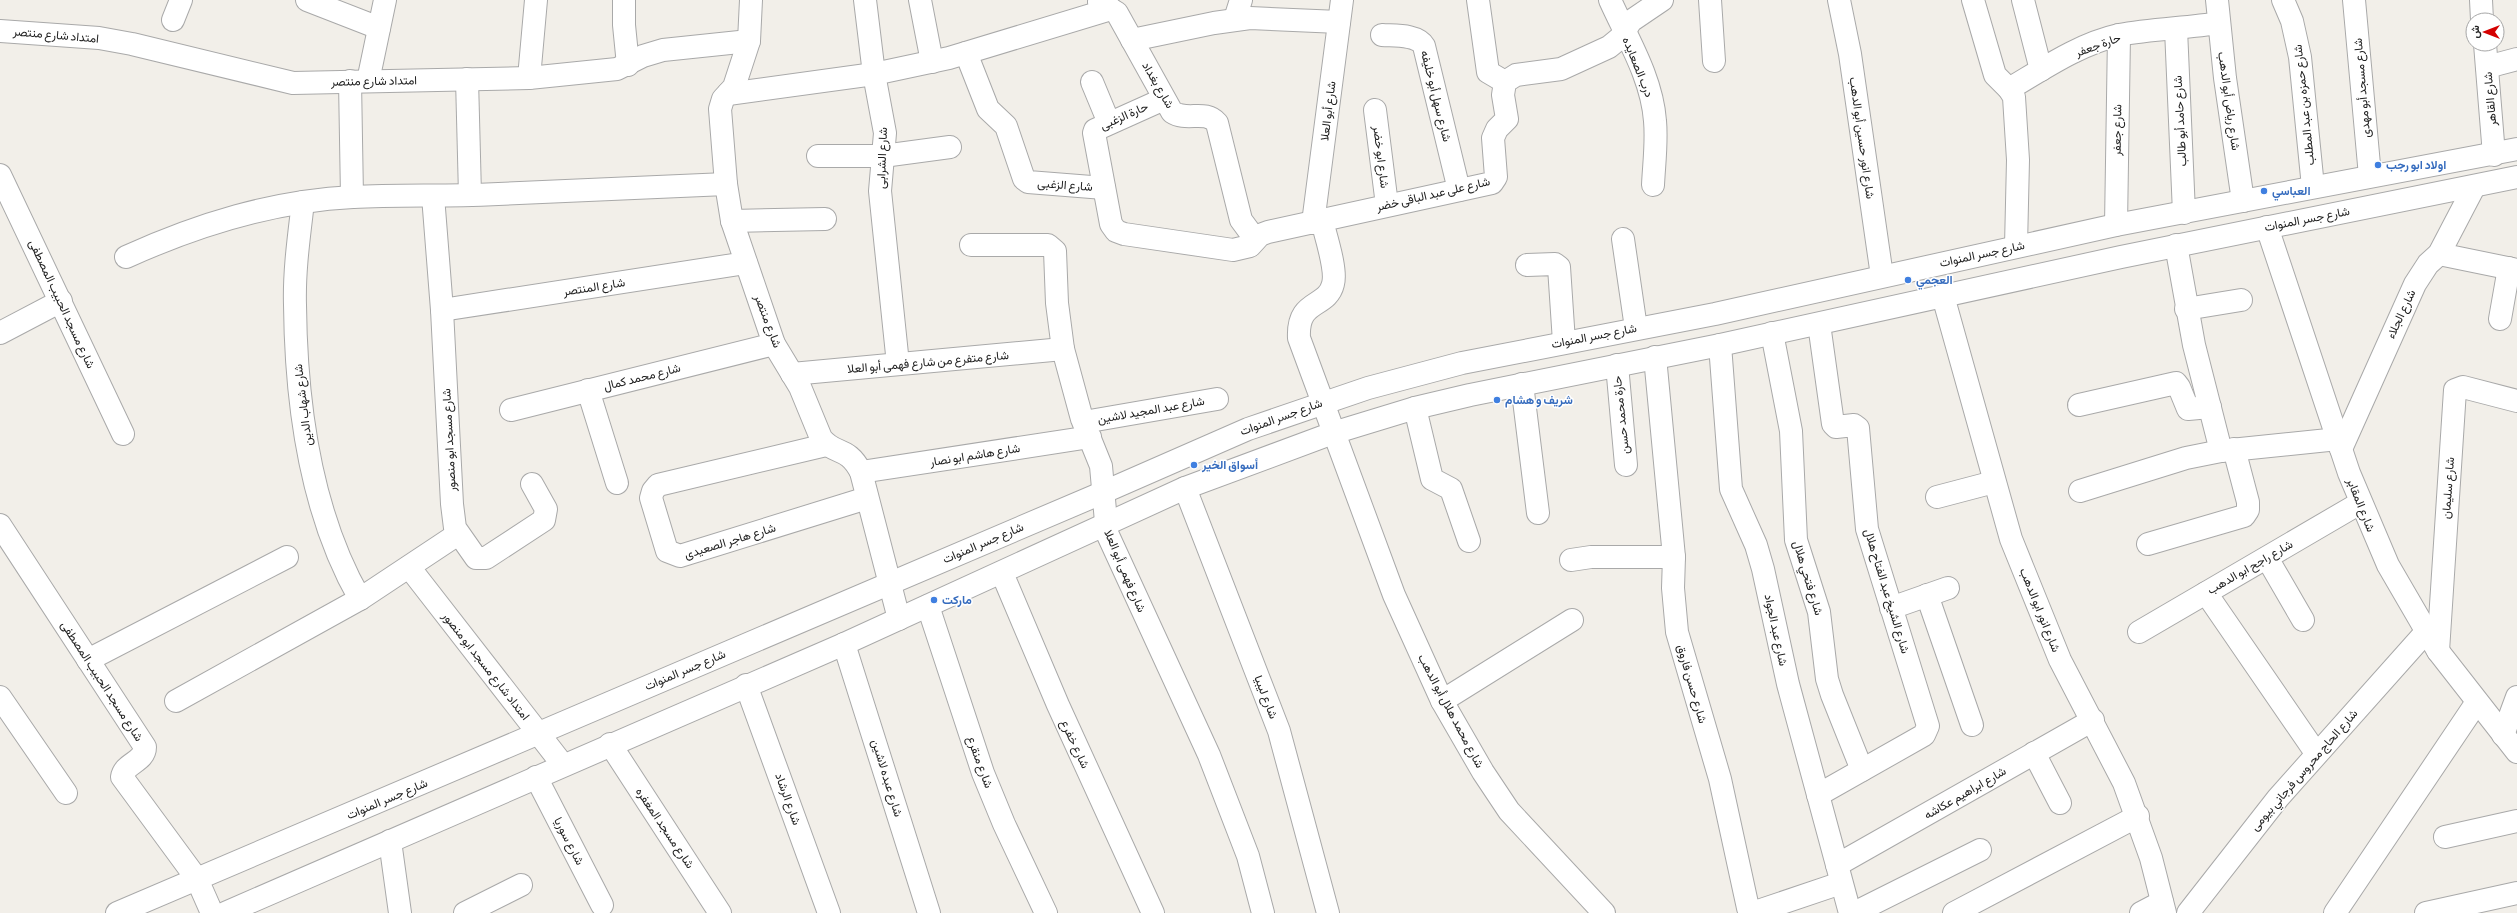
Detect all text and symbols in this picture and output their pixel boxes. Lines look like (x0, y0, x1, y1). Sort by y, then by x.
north arrow (2465, 12, 2505, 52)
street label: امتداد شارع منتصر (11, 25, 99, 48)
text: ش (2470, 25, 2482, 39)
street label: حارة جعفر (2073, 31, 2123, 61)
street label: درب الصعايده (1619, 35, 1656, 100)
street label: شارع مسجد أبو مهدى (2351, 37, 2375, 138)
street label: شارع حمزه بن عبد المطلب (2292, 44, 2319, 166)
street label: شارع سهل أبو خليفه (1416, 49, 1454, 144)
street label: شارع رياض أبو الدهب (2213, 51, 2243, 152)
street label: شارع بغداد (1137, 60, 1176, 112)
street label: شارع القاهر (2482, 71, 2501, 128)
street label: امتداد شارع منتصر (330, 74, 417, 91)
street label: شارع حامد أبو طالب (2171, 75, 2191, 167)
street label: شارع انور حسين أبو الدهب (1845, 76, 1877, 200)
street label: شارع أبو العلا (1317, 80, 1341, 142)
street label: حارة الزغبى (1098, 100, 1151, 134)
street label: شارع جعفر (2111, 104, 2126, 157)
street label: شارع ابو خضر (1368, 124, 1391, 189)
street label: شارع الشرابى (875, 127, 892, 189)
place label: اولاد ابو رجب (2386, 159, 2446, 173)
marker: اولاد ابو رجب (2373, 160, 2383, 170)
street label: شارع على عبد الباقى خضر (1374, 175, 1492, 216)
street label: شارع الزغبى (1037, 177, 1093, 196)
place label: العباسي (2272, 185, 2311, 201)
marker: العباسي (2259, 186, 2269, 196)
street label: شارع جسر المنوات (2263, 205, 2351, 236)
street label: شارع مسجد الحبيب المصطفى (24, 238, 97, 371)
street label: شارع جسر المنوات (1938, 239, 2026, 272)
place label: العجمي (1916, 274, 1953, 290)
marker: العجمي (1903, 275, 1913, 285)
street label: شارع المنتصر (561, 276, 626, 301)
street label: شارع الجلاء (2384, 288, 2420, 342)
street label: شارع منتصر (749, 292, 784, 350)
street label: شارع جسر المنوات (1550, 322, 1638, 353)
street label: شارع متفرع من شارع فهمى أبو العلا (847, 348, 1010, 378)
street label: شارع محمد كمال (602, 362, 682, 395)
street label: شارع شهاب الدين (292, 363, 317, 447)
street label: حارة محمد حسن (1611, 375, 1633, 455)
street label: شارع مسجد ابو منصور (440, 388, 461, 493)
place label: شريف و هشام (1505, 394, 1573, 408)
street label: شارع عبد المجيد لاشين (1096, 395, 1206, 428)
marker: شريف و هشام (1492, 395, 1502, 405)
street label: شارع جسر المنوات (1238, 397, 1325, 440)
street label: شارع هاشم ابو نصار (928, 442, 1021, 471)
street label: شارع سليمان (2440, 457, 2459, 519)
place label: أسواق الخير (1201, 458, 1258, 473)
marker: أسواق الخير (1189, 460, 1199, 470)
street label: شارع المقابر (2342, 476, 2377, 535)
street label: شارع هاجر الصعيدى (683, 521, 778, 563)
street label: شارع جسر المنوات (941, 521, 1026, 568)
street label: شارع الشيخ عبد الفتاح هلال (1859, 527, 1912, 656)
street label: شارع فهمى أبو العلا (1099, 528, 1149, 615)
street label: شارع راجح ابو الدهب (2205, 538, 2296, 599)
street label: شارع فتحي هلال (1787, 539, 1825, 618)
street label: شارع انور ابو الدهب (2015, 566, 2062, 655)
street label: شارع عبد الجواد (1760, 593, 1789, 668)
place label: ماركت (942, 594, 972, 608)
marker: ماركت (929, 595, 939, 605)
street label: امتداد شارع مسجد ابو منصور (437, 609, 532, 724)
street label: شارع مسجد الحبيب المصطفى (56, 619, 145, 745)
street label: شارع حسن فاروق (1672, 643, 1709, 725)
street label: شارع جسر المنوات (643, 648, 728, 695)
street label: شارع محمد هلال أبو الدهب (1413, 652, 1487, 771)
street label: شارع ليبيا (1249, 674, 1280, 722)
street label: شارع الحاج محروس فرجاني بيومى (2248, 707, 2363, 835)
street label: شارع خفرع (1056, 718, 1091, 771)
street label: شارع منقرع (962, 734, 995, 791)
street label: شارع عبده لاشين (867, 738, 904, 819)
street label: شارع ابراهيم عكاشه (1922, 765, 2010, 824)
street label: شارع الرشاد (770, 771, 803, 828)
street label: شارع جسر المنوات (345, 777, 430, 824)
street label: شارع مسجد المغفره (631, 785, 696, 872)
street label: شارع سوريا (549, 815, 586, 868)

